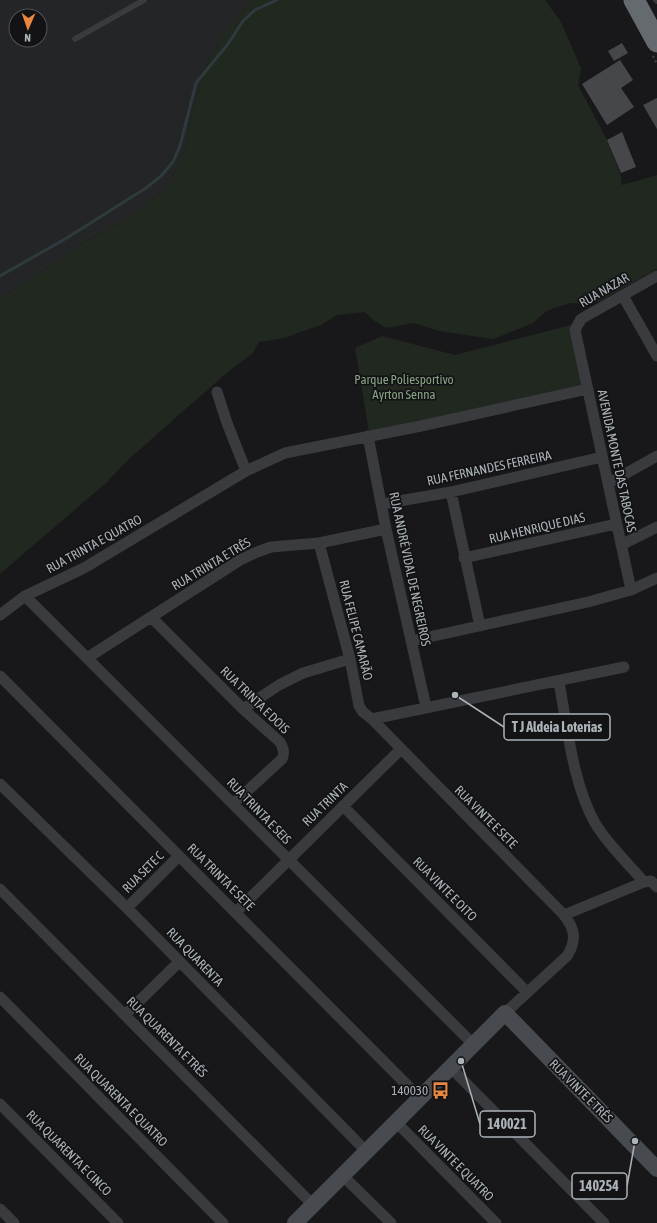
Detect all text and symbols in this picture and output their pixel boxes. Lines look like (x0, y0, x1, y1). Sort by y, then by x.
north arrow (8, 8, 48, 48)
text: N (24, 32, 31, 44)
street label: RUA NAZAR (576, 269, 632, 310)
park label: Parque Poliesportivo Ayrton Senna (354, 372, 454, 402)
street label: AVENIDA MONTE DAS TABOCAS (595, 388, 640, 534)
street label: RUA FERNANDES FERREIRA (425, 447, 553, 489)
street label: RUA ANDRÉ VIDAL DE NEGREIROS (386, 491, 434, 648)
street label: RUA HENRIQUE DIAS (488, 510, 587, 546)
street label: RUA TRINTA E QUATRO (44, 511, 145, 576)
street label: RUA TRINTA E TRÊS (169, 534, 254, 593)
street label: RUA FELIPE CAMARÃO (336, 578, 376, 682)
street label: RUA TRINTA E DOIS (217, 663, 293, 737)
callout: T J Aldeia Loterias (504, 714, 610, 740)
text: T J Aldeia Loterias (512, 719, 602, 735)
street label: RUA TRINTA E SEIS (224, 775, 295, 848)
street label: RUA TRINTA (299, 778, 351, 829)
street label: RUA VINTE E SETE (452, 783, 521, 852)
street label: RUA TRINTA E SETE (184, 840, 258, 914)
street label: RUA SETE C (119, 848, 167, 896)
street label: RUA VINTE E OITO (410, 854, 480, 924)
street label: RUA QUARENTA (163, 925, 227, 990)
street label: RUA QUARENTA E TRÊS (124, 994, 211, 1081)
street label: RUA QUARENTA E QUATRO (71, 1050, 171, 1150)
street label: RUA VINTE E TRÊS (546, 1056, 616, 1126)
bus stop icon: 140030 (431, 1080, 451, 1100)
place label: 140030 (391, 1083, 428, 1098)
street label: RUA QUARENTA E CINCO (23, 1107, 115, 1199)
callout: 140021 (480, 1111, 535, 1137)
text: 140021 (487, 1116, 527, 1132)
street label: RUA VINTE E QUATRO (415, 1122, 497, 1204)
callout: 140254 (572, 1173, 627, 1199)
text: 140254 (579, 1178, 619, 1194)

